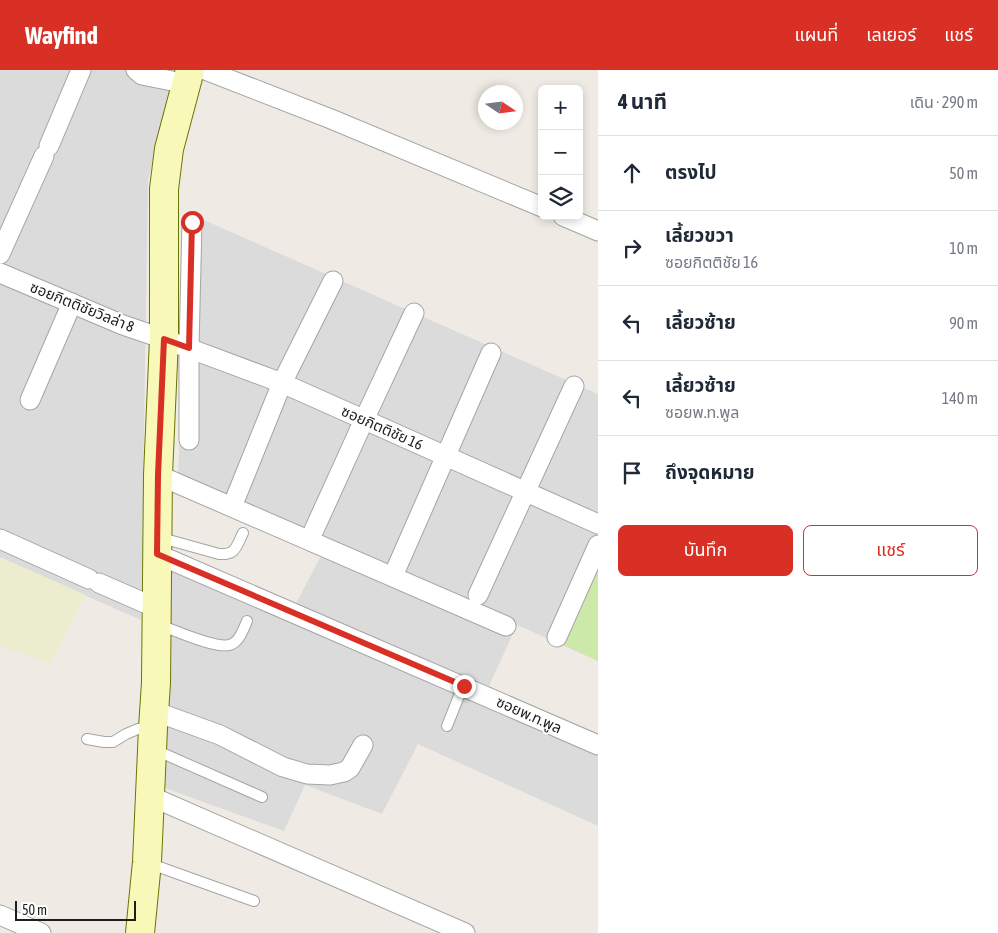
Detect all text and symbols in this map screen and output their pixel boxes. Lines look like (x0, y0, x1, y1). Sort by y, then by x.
text: Wayfind (25, 22, 98, 49)
text: แผนที่ (794, 24, 838, 45)
text: เลเยอร์ (866, 24, 916, 45)
text: แชร์ (944, 24, 973, 45)
north arrow (478, 85, 523, 130)
map controls (538, 85, 583, 220)
button: + (538, 85, 583, 130)
text: 4 นาที (618, 89, 667, 113)
text: เดิน · 290 m (910, 93, 978, 111)
button: − (538, 130, 583, 175)
icon: ahead (618, 159, 646, 187)
text: ตรงไป (665, 161, 717, 183)
text: 50 m (949, 164, 978, 182)
button: layers (538, 175, 583, 220)
route start (181, 211, 204, 234)
text: เลี้ยวขวา (665, 224, 734, 246)
icon: right (618, 234, 646, 262)
text: 10 m (949, 239, 978, 257)
text: ซอยกิตติชัย 16 (665, 253, 758, 271)
street label: ซอยกิตติชัยวิลล่า 8 (28, 278, 137, 335)
icon: left (618, 309, 646, 337)
text: เลี้ยวซ้าย (665, 311, 736, 333)
text: 90 m (949, 314, 978, 332)
text: เลี้ยวซ้าย (665, 374, 736, 396)
icon: left (618, 384, 646, 412)
text: 140 m (942, 389, 978, 407)
street label: ซอยกิตติชัย 16 (339, 402, 426, 453)
text: ซอยพ.ท.พูล (665, 403, 739, 421)
icon: arrive (618, 459, 646, 487)
text: ถึงจุดหมาย (665, 461, 755, 483)
button: บันทึก (618, 525, 793, 576)
button: แชร์ (803, 525, 978, 576)
route end (453, 675, 476, 698)
street label: ซอยพ.ท.พูล (493, 693, 565, 737)
scale bar (15, 898, 136, 921)
text: 50 m (22, 902, 47, 918)

